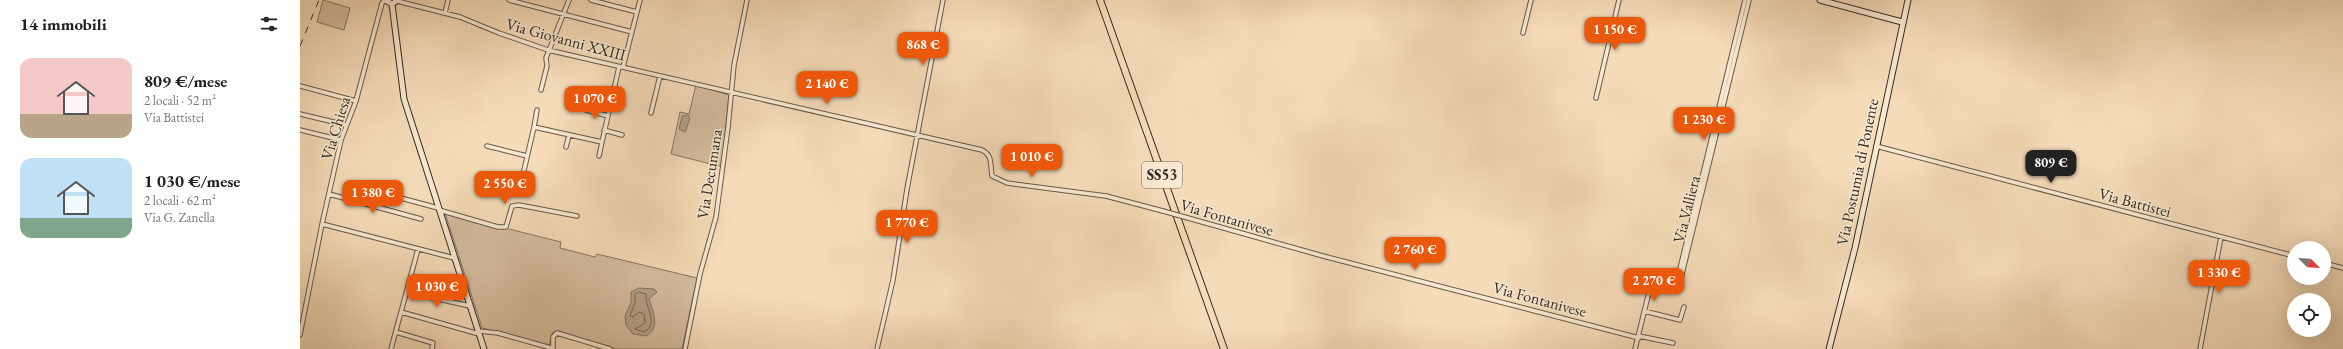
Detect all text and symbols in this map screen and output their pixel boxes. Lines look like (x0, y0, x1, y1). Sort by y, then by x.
text: 14 immobili (20, 13, 107, 35)
icon: filters (258, 13, 280, 35)
street label: Via Giovanni XXIII (504, 13, 629, 66)
pin: 1 150 € (1578, 17, 1652, 51)
text: 1 150 € (1593, 21, 1637, 38)
pin: 868 € (895, 32, 951, 66)
text: 868 € (906, 36, 940, 53)
text: 809 €/mese (144, 70, 227, 92)
pin: 2 140 € (790, 71, 864, 105)
icon: home (52, 74, 100, 122)
text: 2 140 € (805, 75, 849, 92)
pin: 1 070 € (558, 86, 632, 120)
text: 1 070 € (573, 90, 617, 107)
text: 2 locali · 52 m² (144, 92, 216, 109)
street label: Via Chiesa (316, 93, 355, 162)
street label: Via Postumia di Ponente (1832, 97, 1883, 248)
pin: 1 230 € (1667, 107, 1741, 141)
text: Via Battistei (144, 109, 204, 126)
text: 1 230 € (1682, 111, 1726, 128)
street label: Via Decumana (692, 127, 727, 221)
pin: 1 010 € (995, 144, 1069, 178)
text: 1 010 € (1010, 148, 1054, 165)
pin: 809 € (2023, 150, 2079, 184)
text: 809 € (2034, 154, 2068, 171)
road number: SS53 (1142, 162, 1182, 188)
text: 1 030 €/mese (144, 170, 240, 192)
pin: 2 550 € (468, 171, 542, 205)
street label: Via Valliera (1668, 172, 1705, 245)
icon: home (52, 174, 100, 222)
text: 2 550 € (483, 175, 527, 192)
pin: 1 380 € (336, 180, 410, 214)
street label: Via Battistei (2096, 183, 2173, 222)
text: 1 380 € (351, 184, 395, 201)
text: 2 locali · 62 m² (144, 192, 216, 209)
street label: Via Fontanivese (1178, 194, 1276, 241)
text: Via G. Zanella (144, 209, 215, 226)
pin: 1 770 € (870, 210, 944, 244)
text: 1 770 € (885, 214, 929, 231)
pin: 2 760 € (1378, 237, 1452, 271)
text: 2 760 € (1393, 241, 1437, 258)
north arrow (2287, 241, 2331, 285)
map controls (2287, 241, 2331, 337)
pin: 1 330 € (2182, 260, 2256, 294)
text: 1 330 € (2197, 264, 2241, 281)
pin: 2 270 € (1617, 268, 1691, 302)
text: 2 270 € (1632, 272, 1676, 289)
pin: 1 030 € (400, 274, 474, 308)
street label: Via Fontanivese (1491, 277, 1589, 322)
text: 1 030 € (415, 278, 459, 295)
button: locate (2287, 293, 2331, 337)

